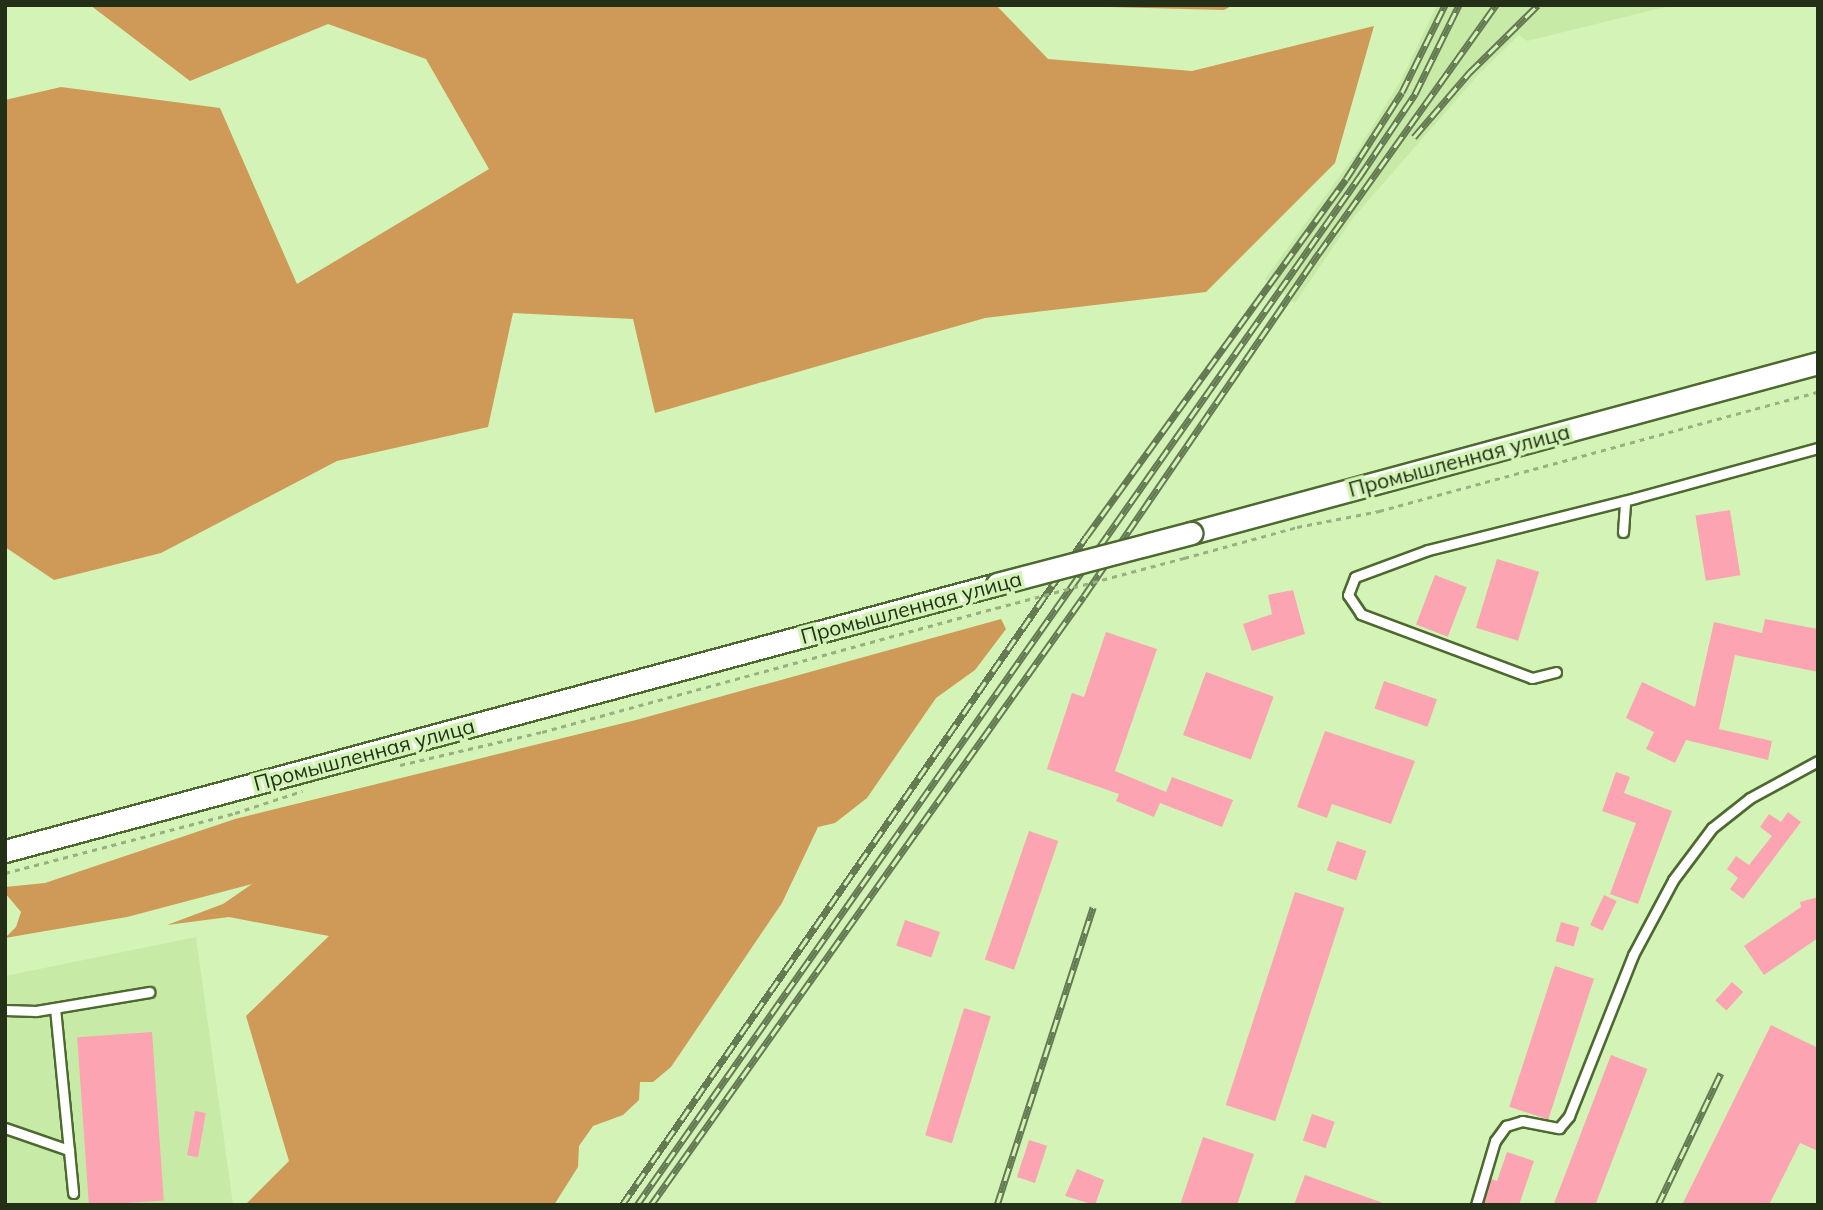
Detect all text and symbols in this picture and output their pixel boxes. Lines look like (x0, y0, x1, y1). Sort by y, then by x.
street label: Промышленная улица (1346, 418, 1572, 502)
street label: Промышленная улица (798, 565, 1024, 649)
street label: Промышленная улица (251, 712, 477, 796)

